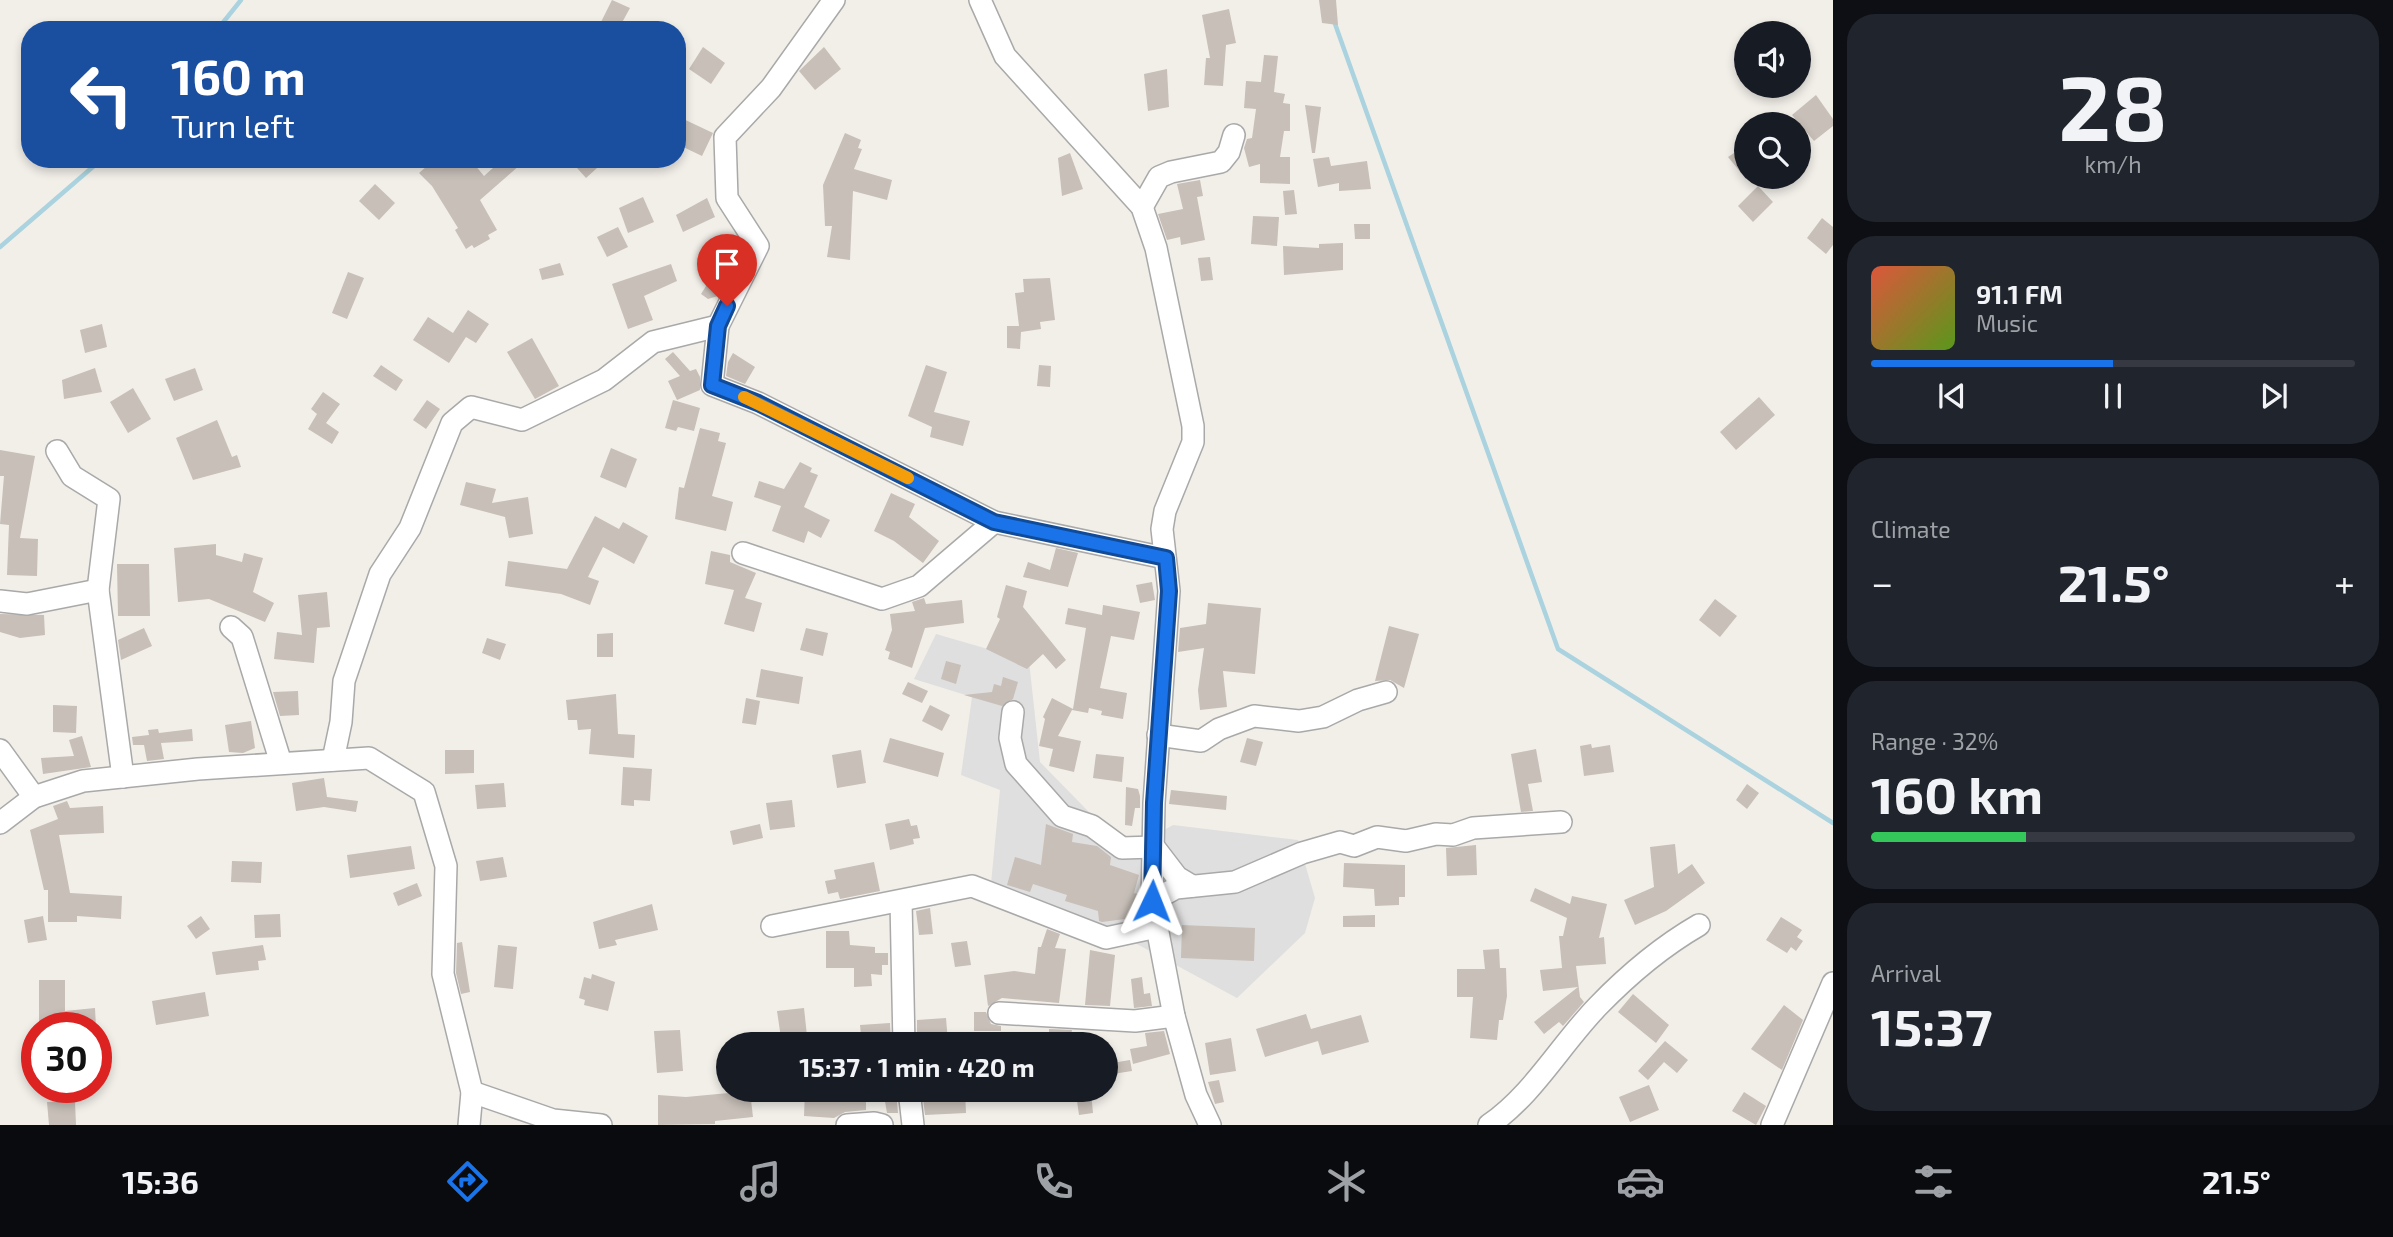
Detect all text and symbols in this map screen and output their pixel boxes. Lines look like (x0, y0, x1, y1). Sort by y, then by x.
map controls (1734, 21, 1811, 189)
button: sound (1734, 21, 1811, 98)
text: 160 m (171, 46, 306, 105)
icon: left (56, 49, 147, 140)
text: 28 (2058, 50, 2168, 159)
text: Turn left (171, 106, 295, 144)
button: search (1734, 112, 1811, 189)
text: km/h (2084, 150, 2142, 178)
pin (697, 234, 757, 306)
icon: arrive (708, 245, 746, 283)
text: 91.1 FM (1976, 278, 2063, 309)
text: Music (1976, 309, 2038, 337)
icon: previous (1933, 377, 1971, 415)
icon: pause (2094, 377, 2132, 415)
icon: next (2255, 377, 2293, 415)
text: Climate (1871, 515, 1951, 543)
text: 21.5° (2058, 550, 2170, 612)
text: − (1871, 559, 1893, 605)
text: + (2334, 559, 2355, 605)
text: Range · 32% (1871, 727, 1998, 755)
text: 160 km (1871, 762, 2043, 824)
position arrow (1115, 864, 1189, 938)
text: Arrival (1871, 959, 1941, 987)
text: 15:37 (1871, 994, 1992, 1056)
speed limit sign: 30 (21, 1012, 112, 1103)
text: 15:37 · 1 min · 420 m (799, 1051, 1035, 1082)
icon: directions (443, 1157, 492, 1206)
icon: music (736, 1157, 785, 1206)
icon: phone (1029, 1157, 1078, 1206)
icon: climate (1322, 1157, 1371, 1206)
icon: car (1616, 1157, 1665, 1206)
icon: filters (1909, 1157, 1958, 1206)
text: 15:36 (122, 1162, 199, 1200)
text: 21.5° (2202, 1162, 2271, 1200)

